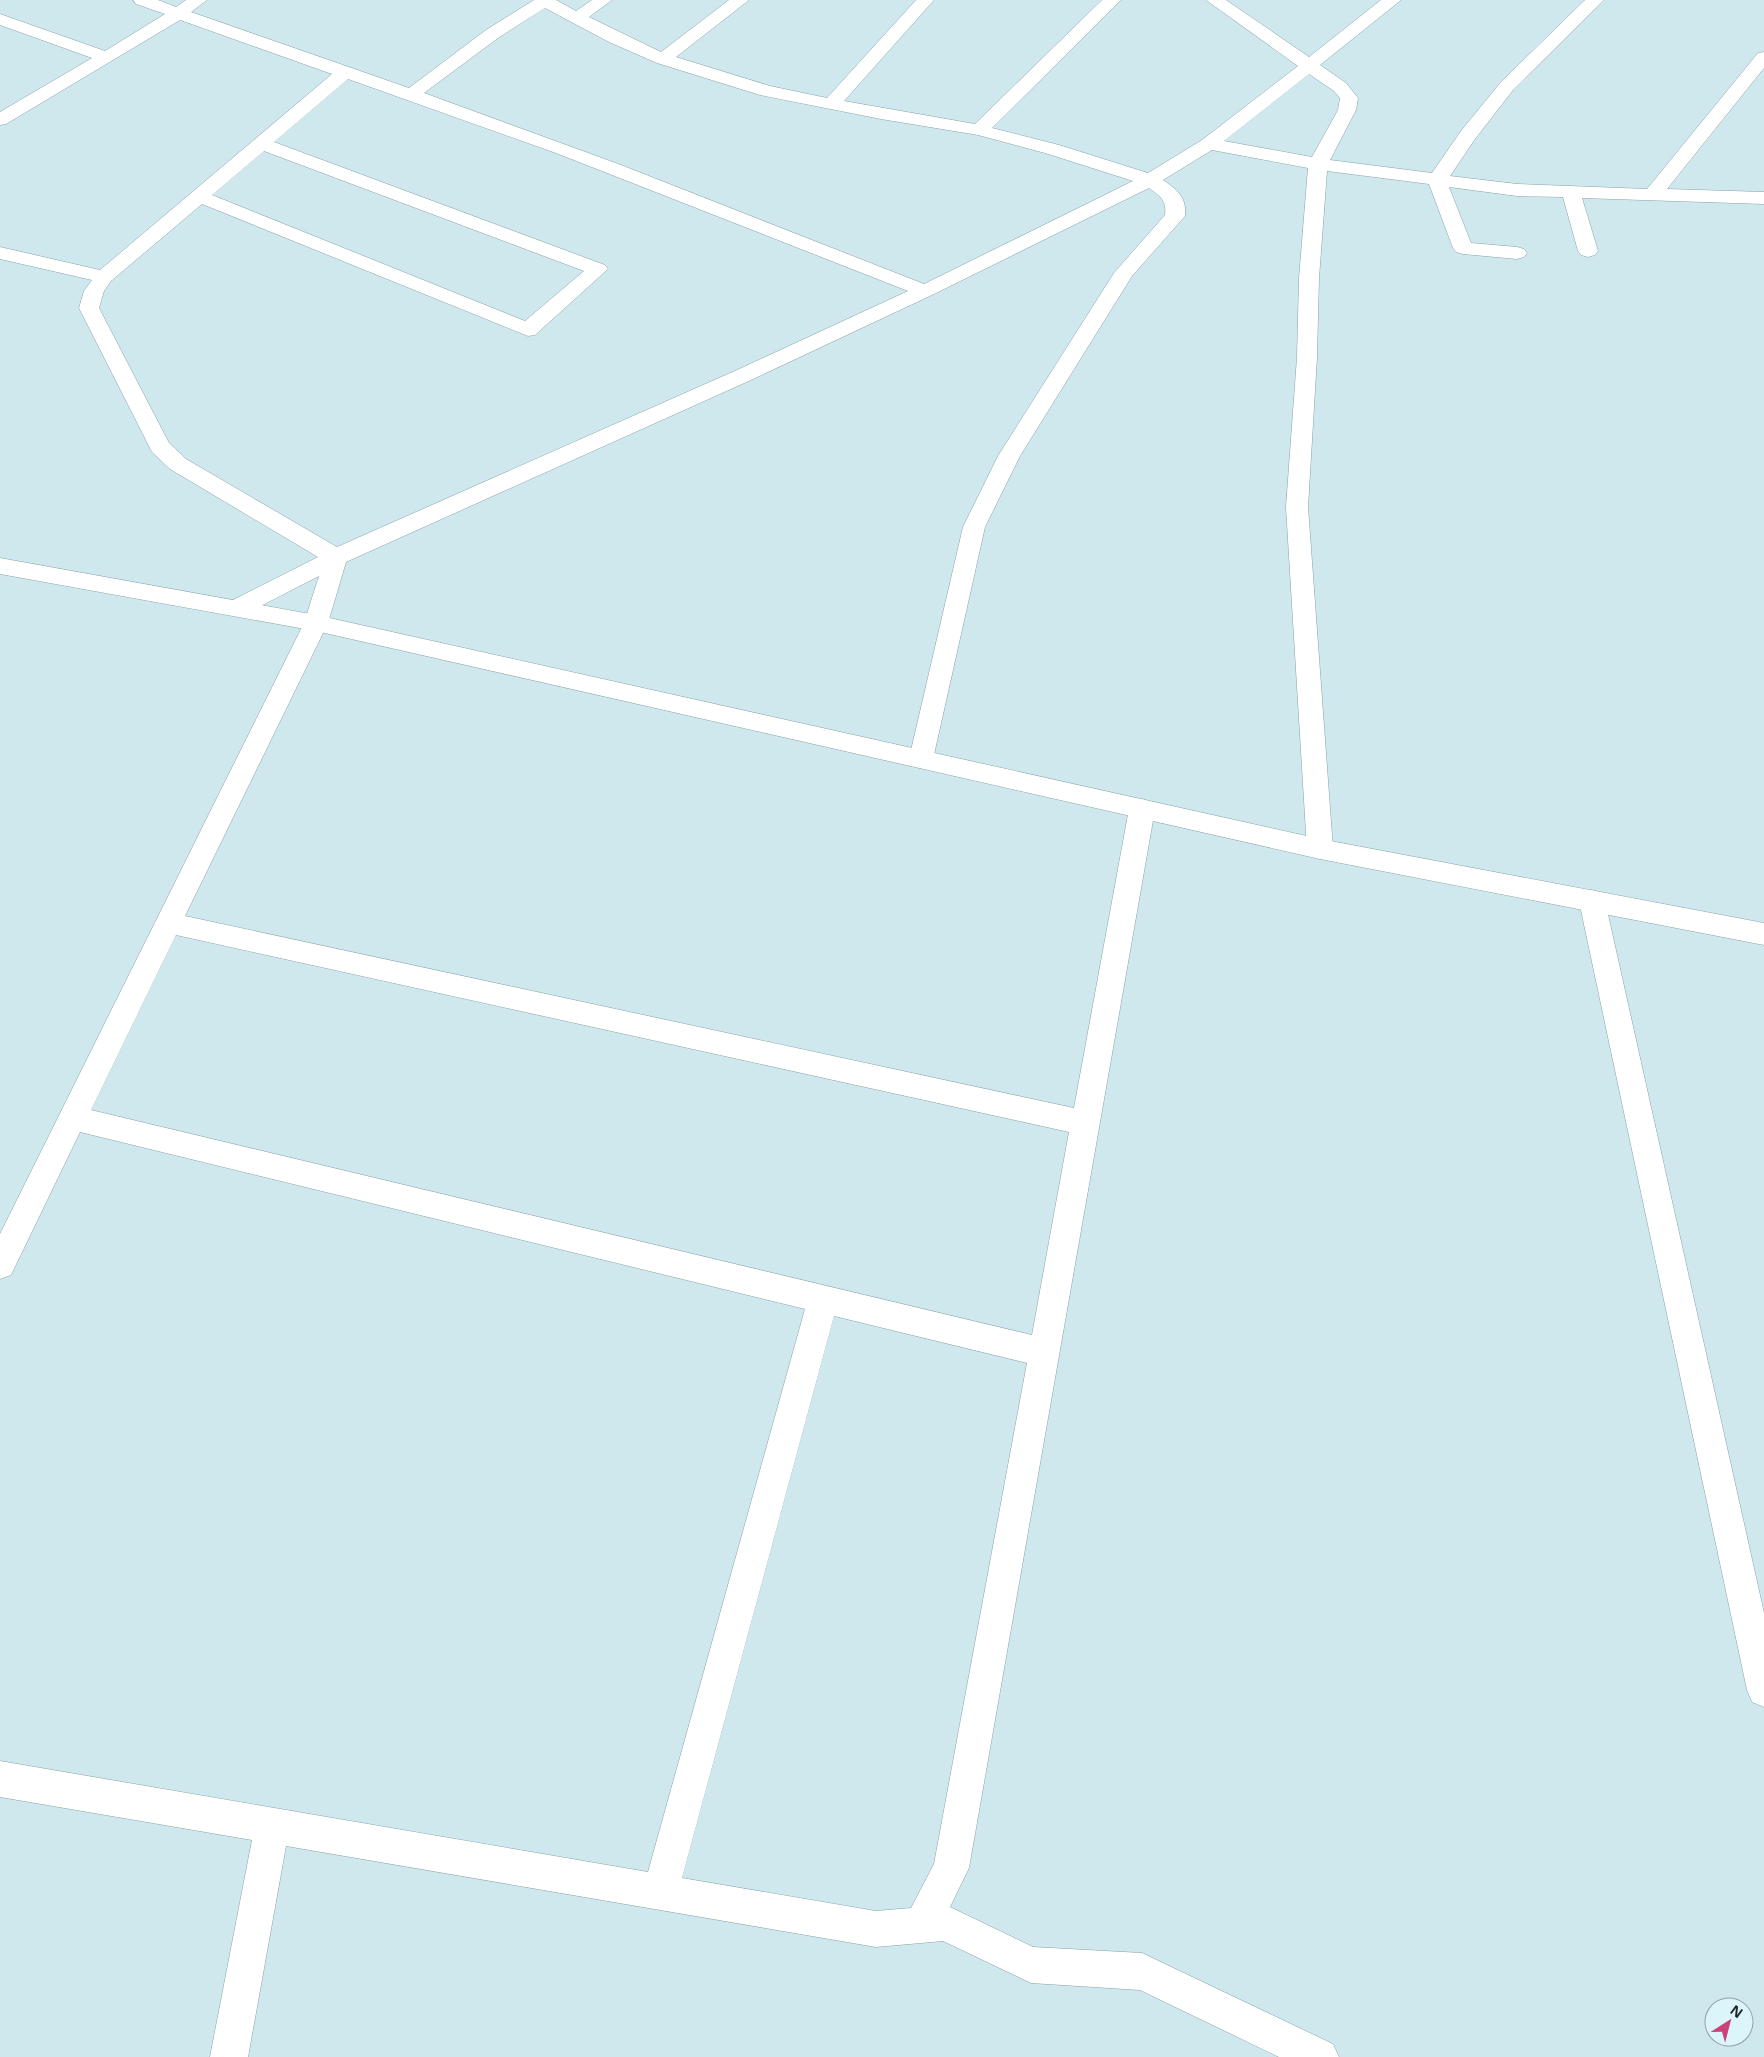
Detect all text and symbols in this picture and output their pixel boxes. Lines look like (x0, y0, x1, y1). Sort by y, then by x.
north arrow (1704, 1997, 1754, 2047)
text: N (1727, 2000, 1747, 2022)

